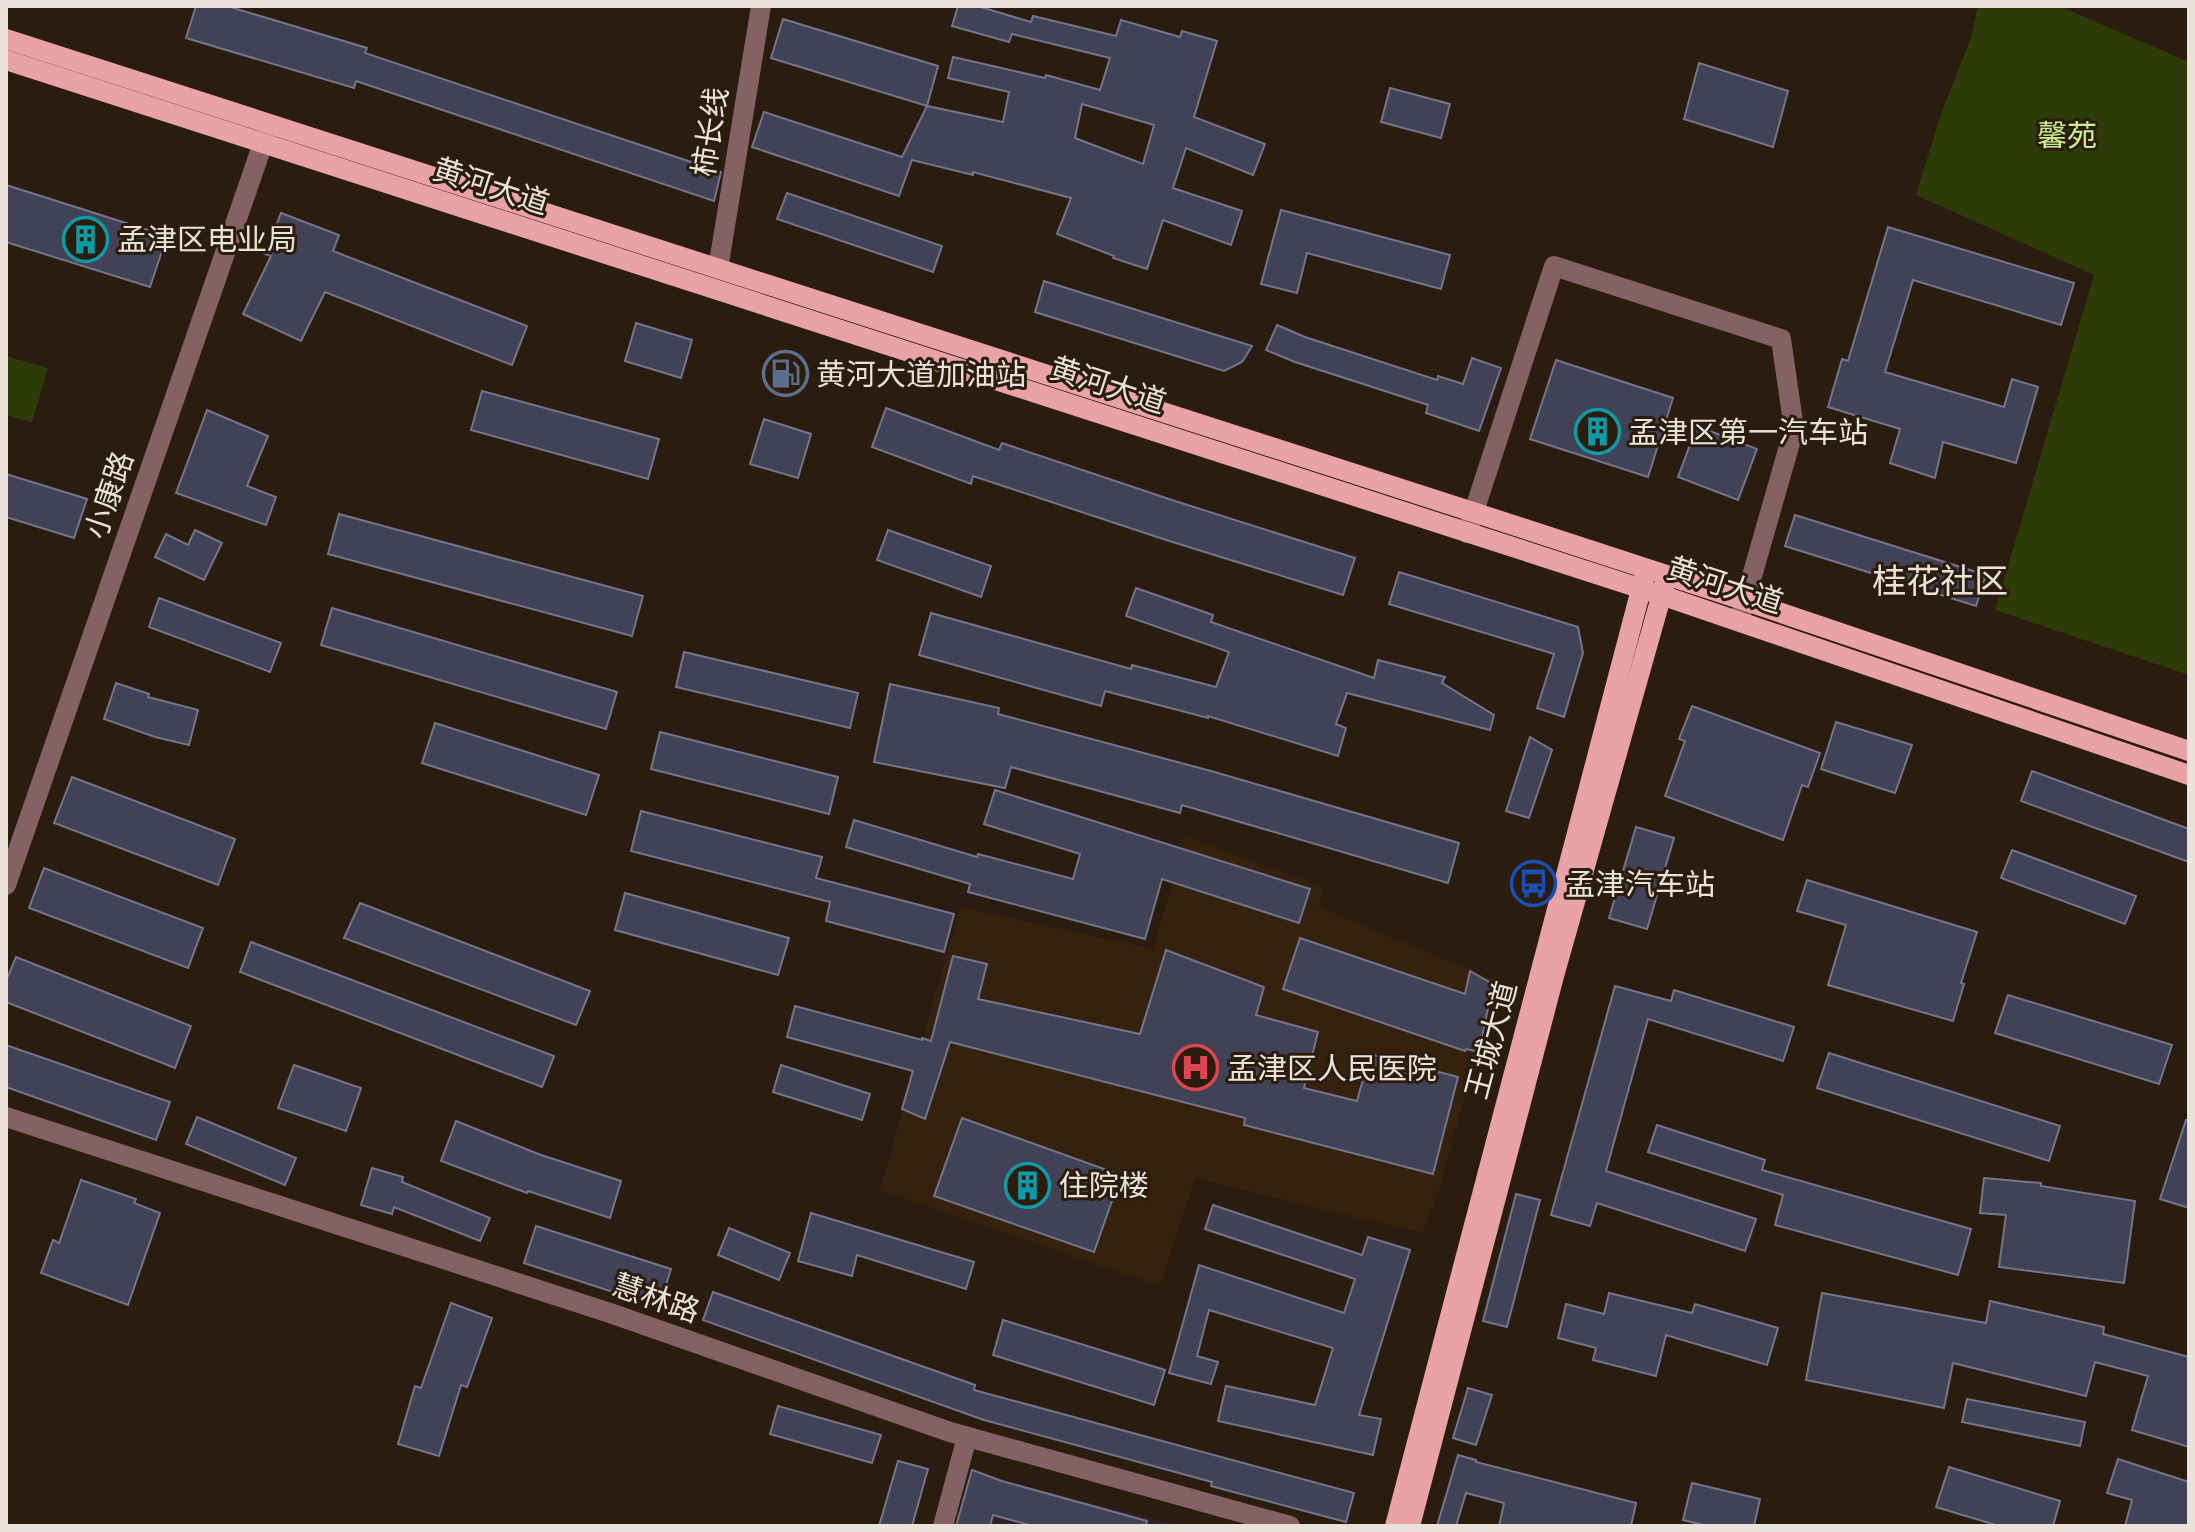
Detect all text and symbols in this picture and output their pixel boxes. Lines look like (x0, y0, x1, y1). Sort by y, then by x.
street label: 柿长线 (684, 85, 736, 179)
park label: 馨苑 (2037, 116, 2097, 155)
street label: 黄河大道 (428, 149, 554, 223)
building icon: 孟津区电业局 (62, 215, 110, 263)
place label: 孟津区电业局 (117, 220, 297, 259)
street label: 黄河大道 (1045, 348, 1171, 422)
fuel station icon: 黄河大道加油站 (761, 350, 809, 398)
place label: 黄河大道加油站 (816, 355, 1026, 394)
building icon: 孟津区第一汽车站 (1573, 408, 1621, 456)
place label: 孟津区第一汽车站 (1628, 413, 1868, 452)
street label: 小康路 (76, 446, 142, 544)
street label: 黄河大道 (1662, 548, 1788, 622)
district label: 桂花社区 (1872, 560, 2008, 603)
bus stop icon: 孟津汽车站 (1510, 860, 1558, 908)
place label: 孟津汽车站 (1565, 865, 1715, 904)
street label: 王城大道 (1457, 977, 1525, 1103)
hospital icon: 孟津区人民医院 (1172, 1044, 1220, 1092)
place label: 孟津区人民医院 (1227, 1049, 1437, 1088)
building icon: 住院楼 (1004, 1161, 1052, 1209)
place label: 住院楼 (1059, 1166, 1149, 1205)
street label: 慧林路 (607, 1265, 705, 1331)

